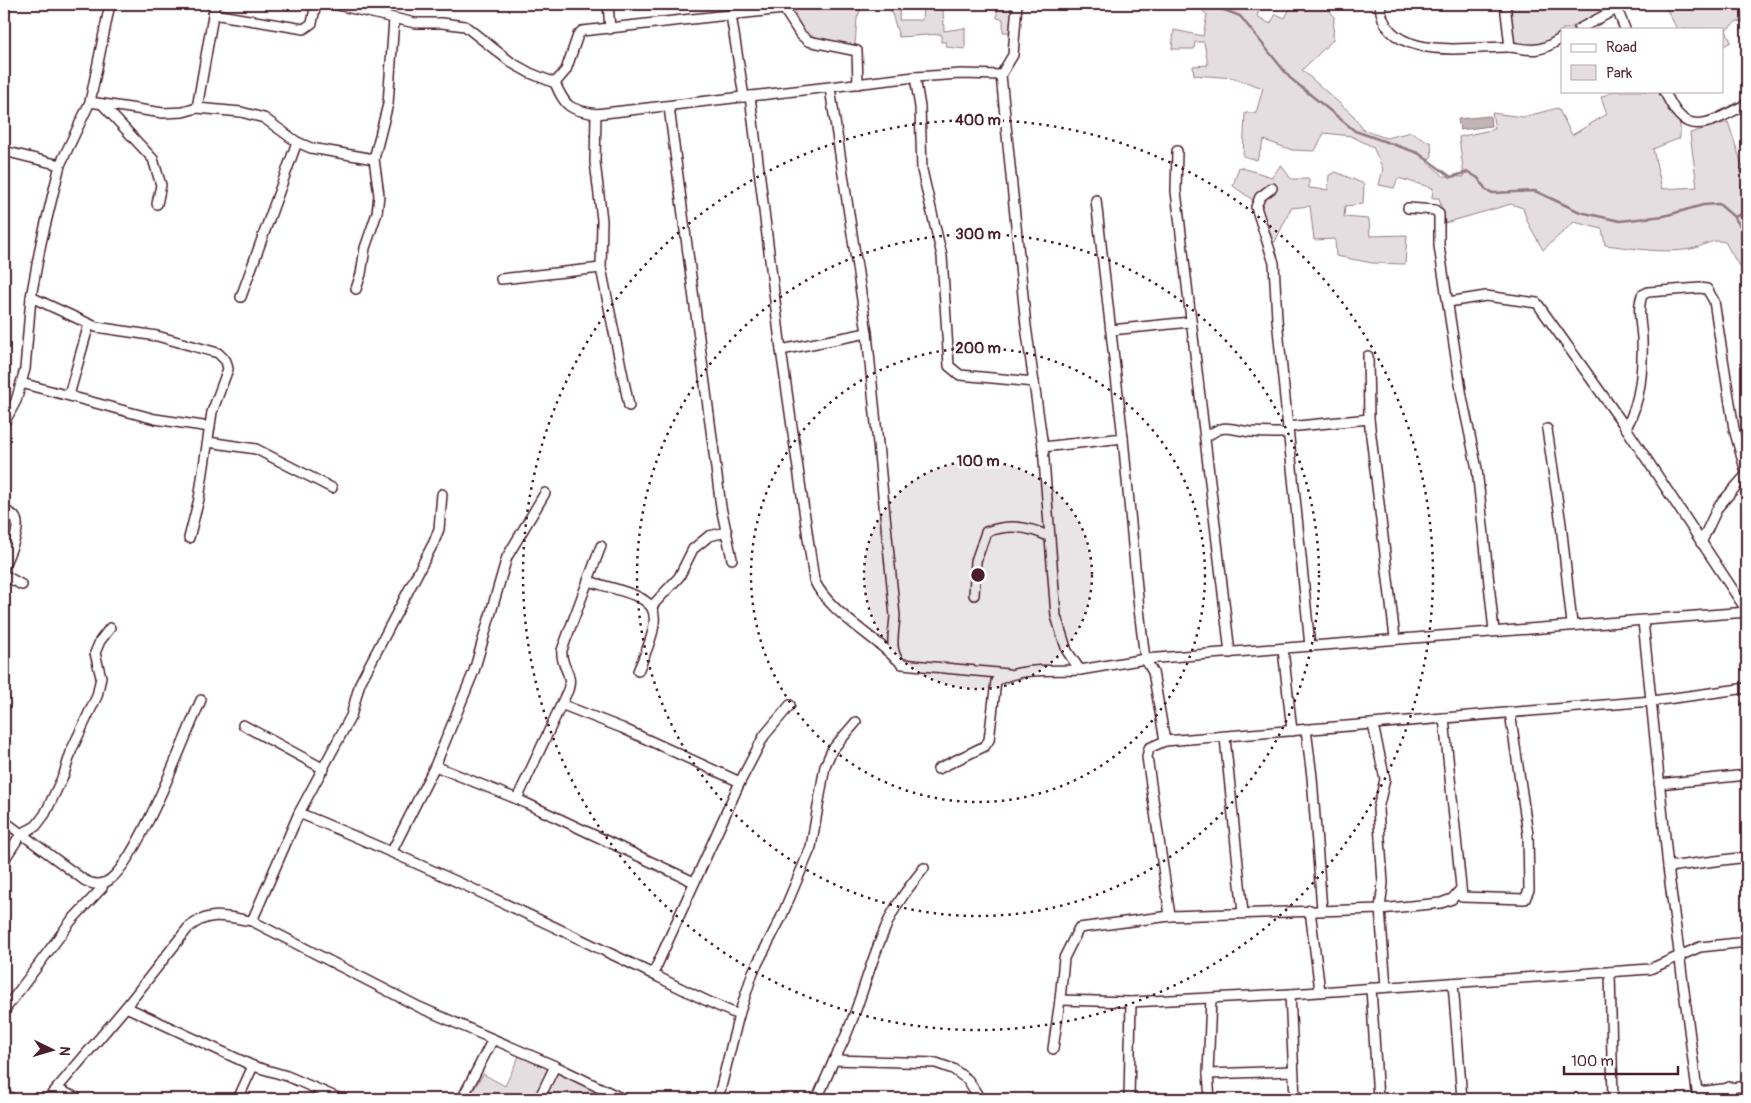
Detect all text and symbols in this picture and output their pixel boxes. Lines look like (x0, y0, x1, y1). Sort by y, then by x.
legend (1561, 28, 1724, 92)
text: Road (1606, 38, 1637, 57)
text: Park (1606, 64, 1633, 83)
text: 400 m (955, 111, 1001, 130)
text: 300 m (955, 225, 1001, 244)
text: 200 m (955, 339, 1001, 358)
text: 100 m (957, 452, 999, 471)
centre of rings (969, 566, 987, 584)
north arrow (28, 1026, 78, 1076)
scale bar (1564, 1043, 1677, 1075)
text: N (56, 1046, 73, 1057)
text: 100 m (1571, 1052, 1614, 1071)

